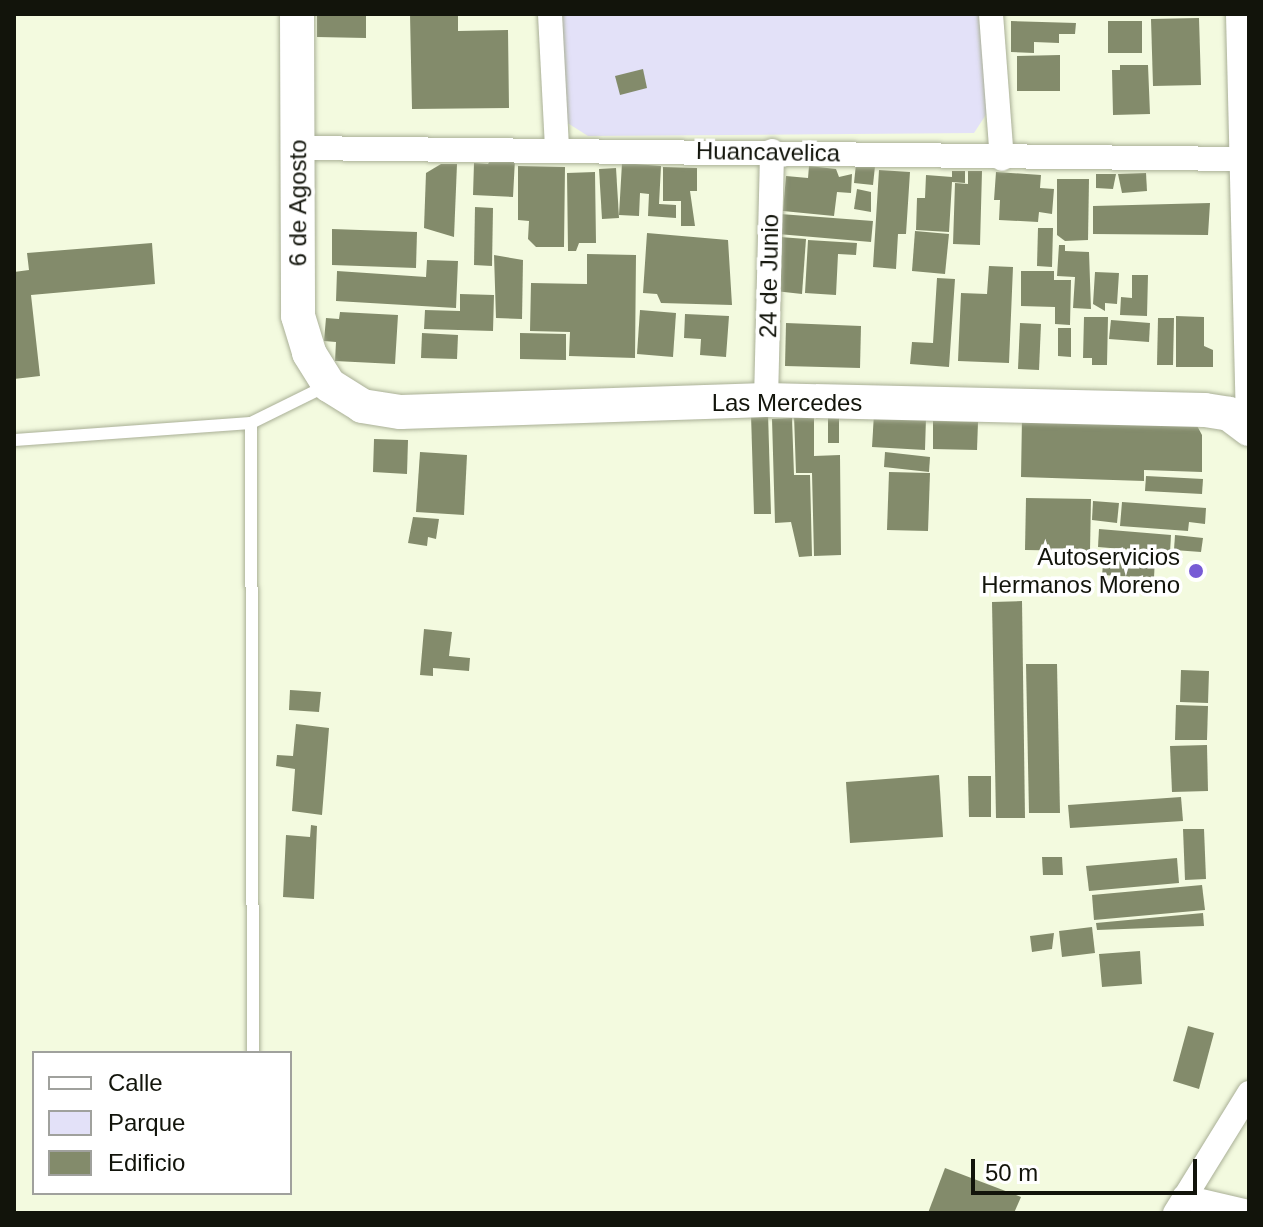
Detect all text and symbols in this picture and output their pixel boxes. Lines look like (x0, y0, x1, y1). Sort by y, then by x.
street label: Huancavelica (696, 136, 840, 168)
street label: 6 de Agosto (284, 139, 312, 267)
street label: 24 de Junio (754, 214, 784, 338)
street label: Las Mercedes (712, 389, 862, 417)
place label: Autoservicios Hermanos Moreno (981, 543, 1180, 599)
marker: Autoservicios Hermanos Moreno (1187, 562, 1205, 580)
legend (32, 1051, 292, 1195)
text: Calle (108, 1069, 163, 1096)
text: Parque (108, 1109, 185, 1136)
scale bar (975, 1143, 1201, 1193)
text: Edificio (108, 1149, 185, 1176)
text: 50 m (985, 1159, 1038, 1186)

